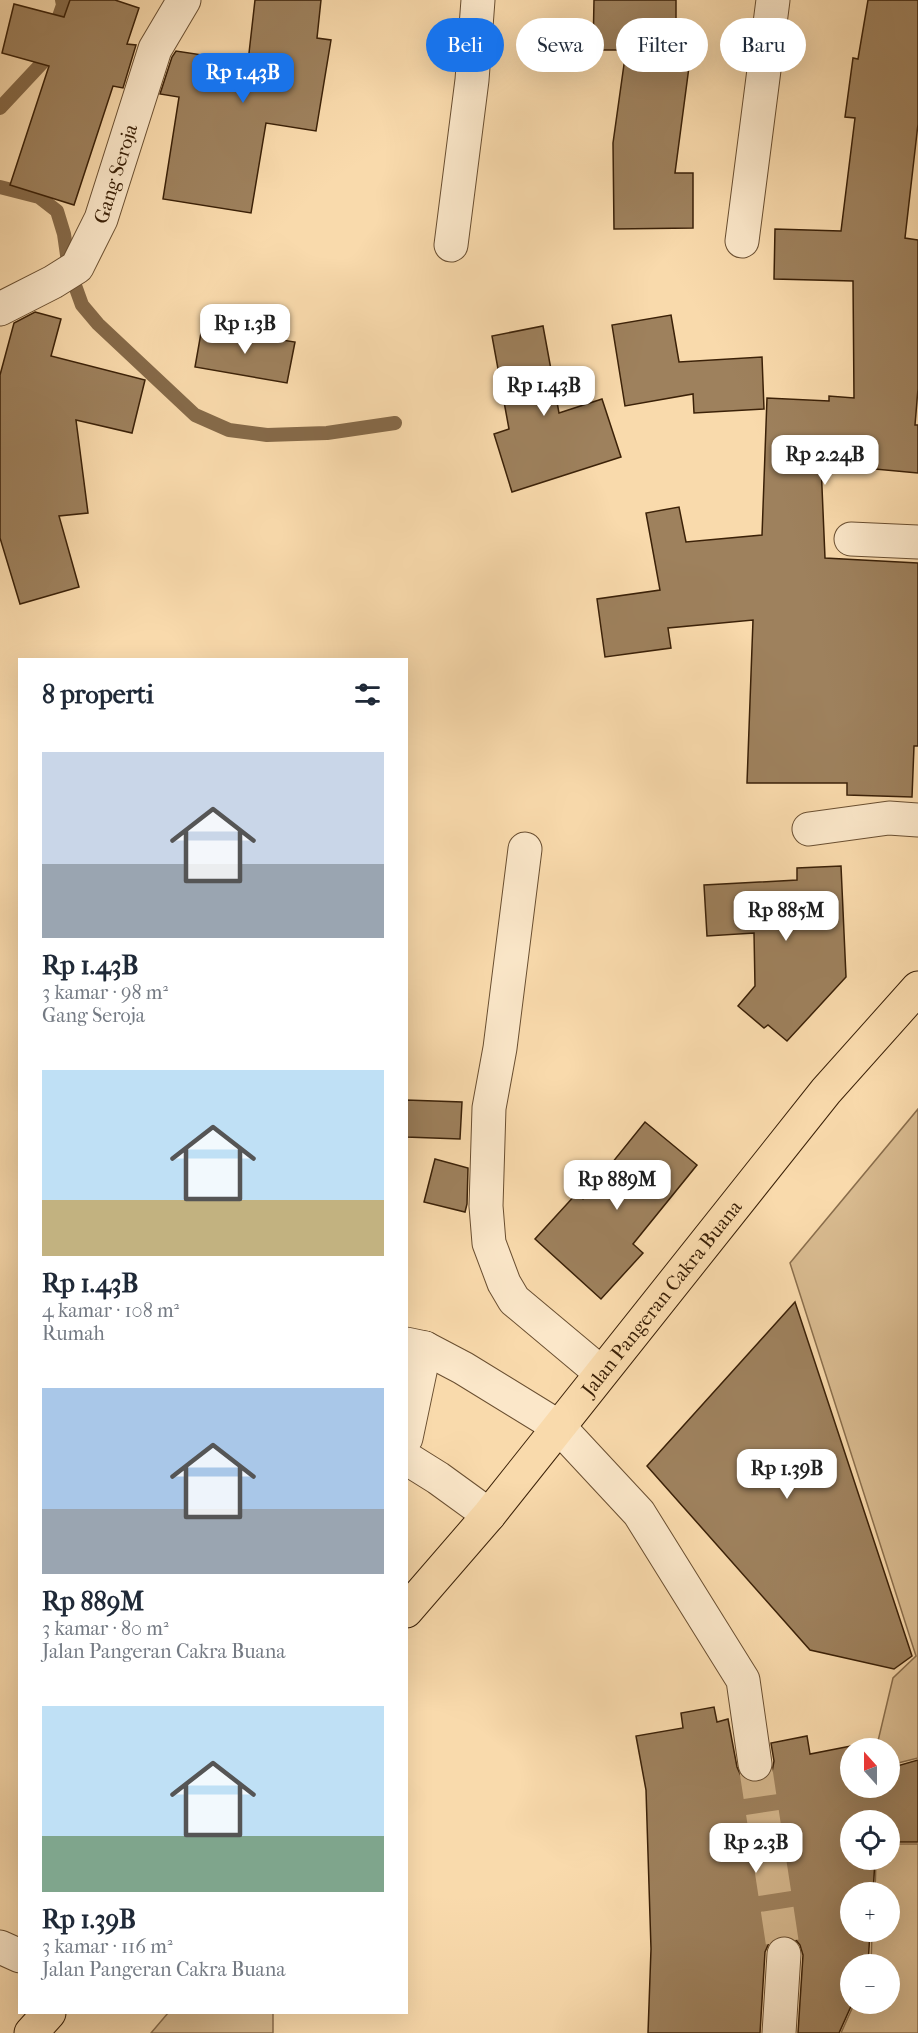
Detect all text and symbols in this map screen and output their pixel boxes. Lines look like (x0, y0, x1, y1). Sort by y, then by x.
chip: Beli (426, 18, 504, 72)
chip: Sewa (516, 18, 604, 72)
chip: Filter (616, 18, 708, 72)
chip: Baru (720, 18, 806, 72)
pin: Rp 1.43B (181, 53, 305, 104)
text: Rp 1.43B (206, 61, 280, 84)
street label: Gang Seroja (89, 120, 142, 226)
pin: Rp 1.3B (190, 304, 300, 355)
text: Rp 1.3B (214, 312, 276, 335)
pin: Rp 1.43B (482, 366, 606, 417)
text: Rp 1.43B (507, 374, 581, 397)
pin: Rp 2.24B (763, 435, 887, 486)
text: Rp 2.24B (786, 443, 864, 466)
icon: filters (351, 678, 384, 711)
text: 8 properti (42, 679, 154, 710)
icon: home (159, 791, 267, 899)
pin: Rp 885M (731, 891, 841, 942)
text: Rp 885M (748, 899, 824, 922)
text: Rp 1.43B (42, 950, 138, 981)
text: 3 kamar · 98 m² (42, 981, 168, 1004)
text: Gang Seroja (42, 1004, 145, 1027)
icon: home (159, 1109, 267, 1217)
pin: Rp 889M (562, 1160, 672, 1211)
text: Rp 889M (578, 1168, 656, 1191)
street label: Jalan Pangeran Cakra Buana (575, 1195, 747, 1402)
text: Rp 1.43B (42, 1268, 138, 1299)
text: 4 kamar · 108 m² (42, 1299, 179, 1322)
text: Rumah (42, 1322, 105, 1345)
icon: home (159, 1427, 267, 1535)
pin: Rp 1.39B (725, 1449, 849, 1500)
text: Rp 1.39B (751, 1457, 823, 1480)
text: Rp 889M (42, 1586, 144, 1617)
text: 3 kamar · 80 m² (42, 1617, 169, 1640)
text: Jalan Pangeran Cakra Buana (42, 1640, 286, 1663)
north arrow (840, 1738, 900, 1798)
map controls (840, 1738, 900, 2014)
icon: home (159, 1745, 267, 1853)
button: locate (840, 1810, 900, 1870)
pin: Rp 2.3B (701, 1823, 811, 1874)
text: Rp 2.3B (724, 1831, 788, 1854)
button: + (840, 1882, 900, 1942)
text: Rp 1.39B (42, 1904, 136, 1935)
text: 3 kamar · 116 m² (42, 1935, 173, 1958)
button: − (840, 1954, 900, 2014)
text: Jalan Pangeran Cakra Buana (42, 1958, 286, 1981)

